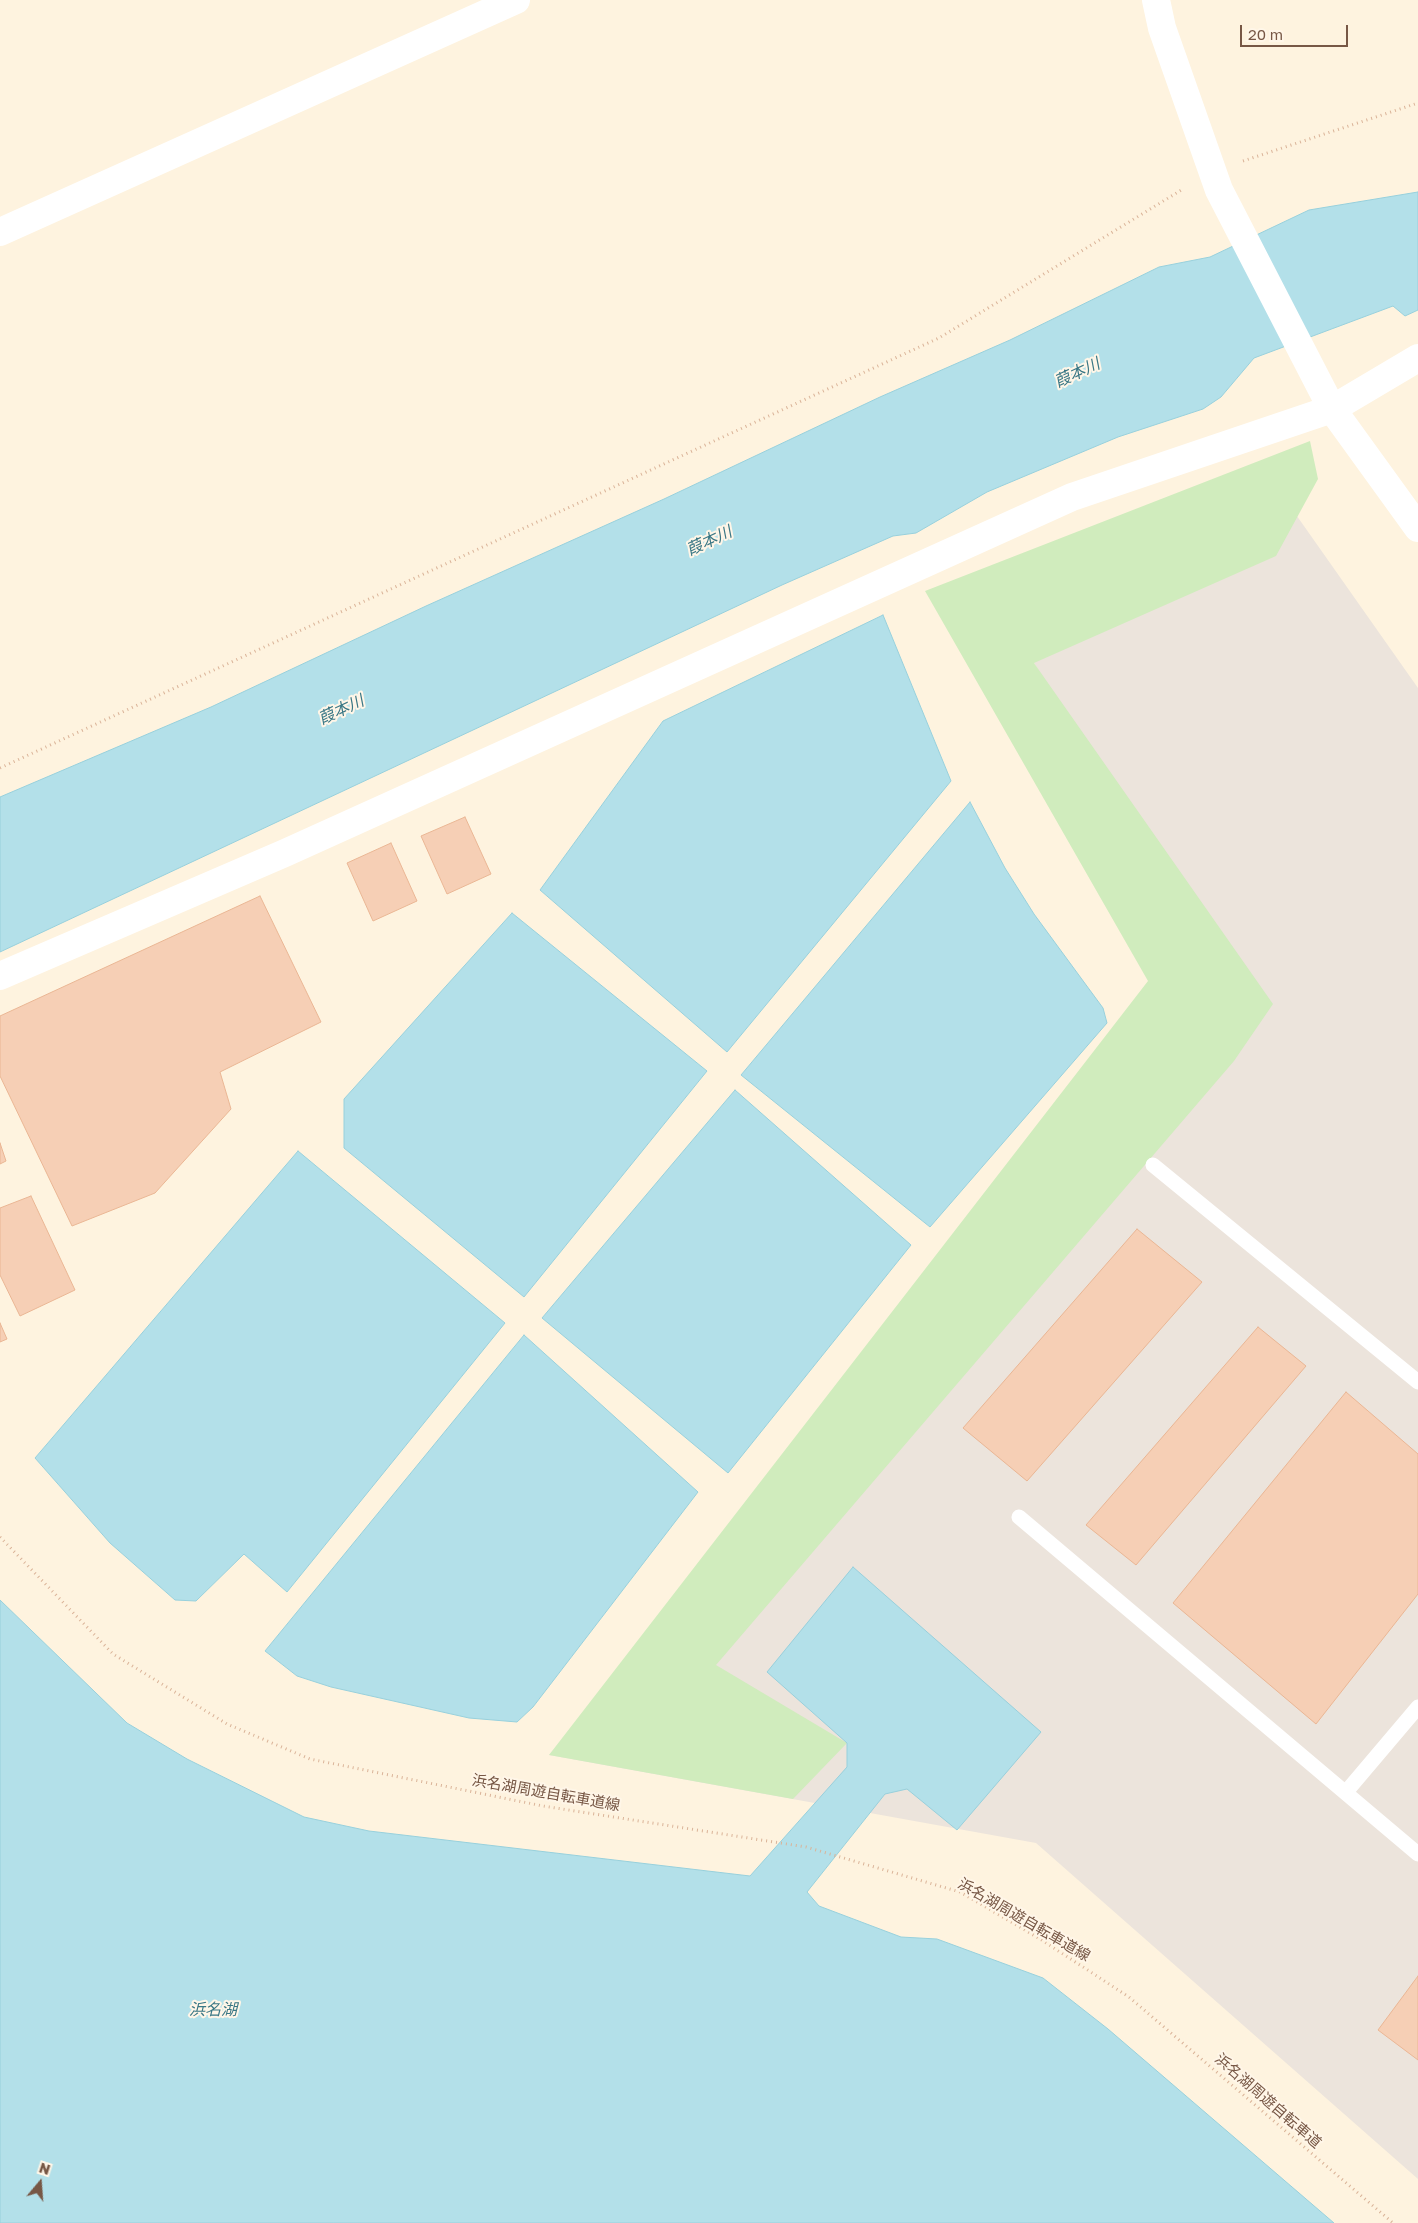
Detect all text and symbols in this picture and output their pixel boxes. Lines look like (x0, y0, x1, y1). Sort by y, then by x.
scale bar (1243, 15, 1350, 47)
text: 20 m (1248, 25, 1283, 43)
water label: 葭本川 (1051, 354, 1103, 392)
water label: 葭本川 (683, 522, 735, 560)
water label: 葭本川 (315, 691, 367, 729)
street label: 浜名湖周遊自転車道線 (471, 1771, 621, 1815)
street label: 浜名湖周遊自転車道線 (955, 1875, 1093, 1965)
water label: 浜名湖 (189, 2000, 237, 2020)
street label: 浜名湖周遊自転車道 (1211, 2050, 1325, 2152)
north arrow (15, 2158, 65, 2208)
text: N (37, 2159, 52, 2178)

